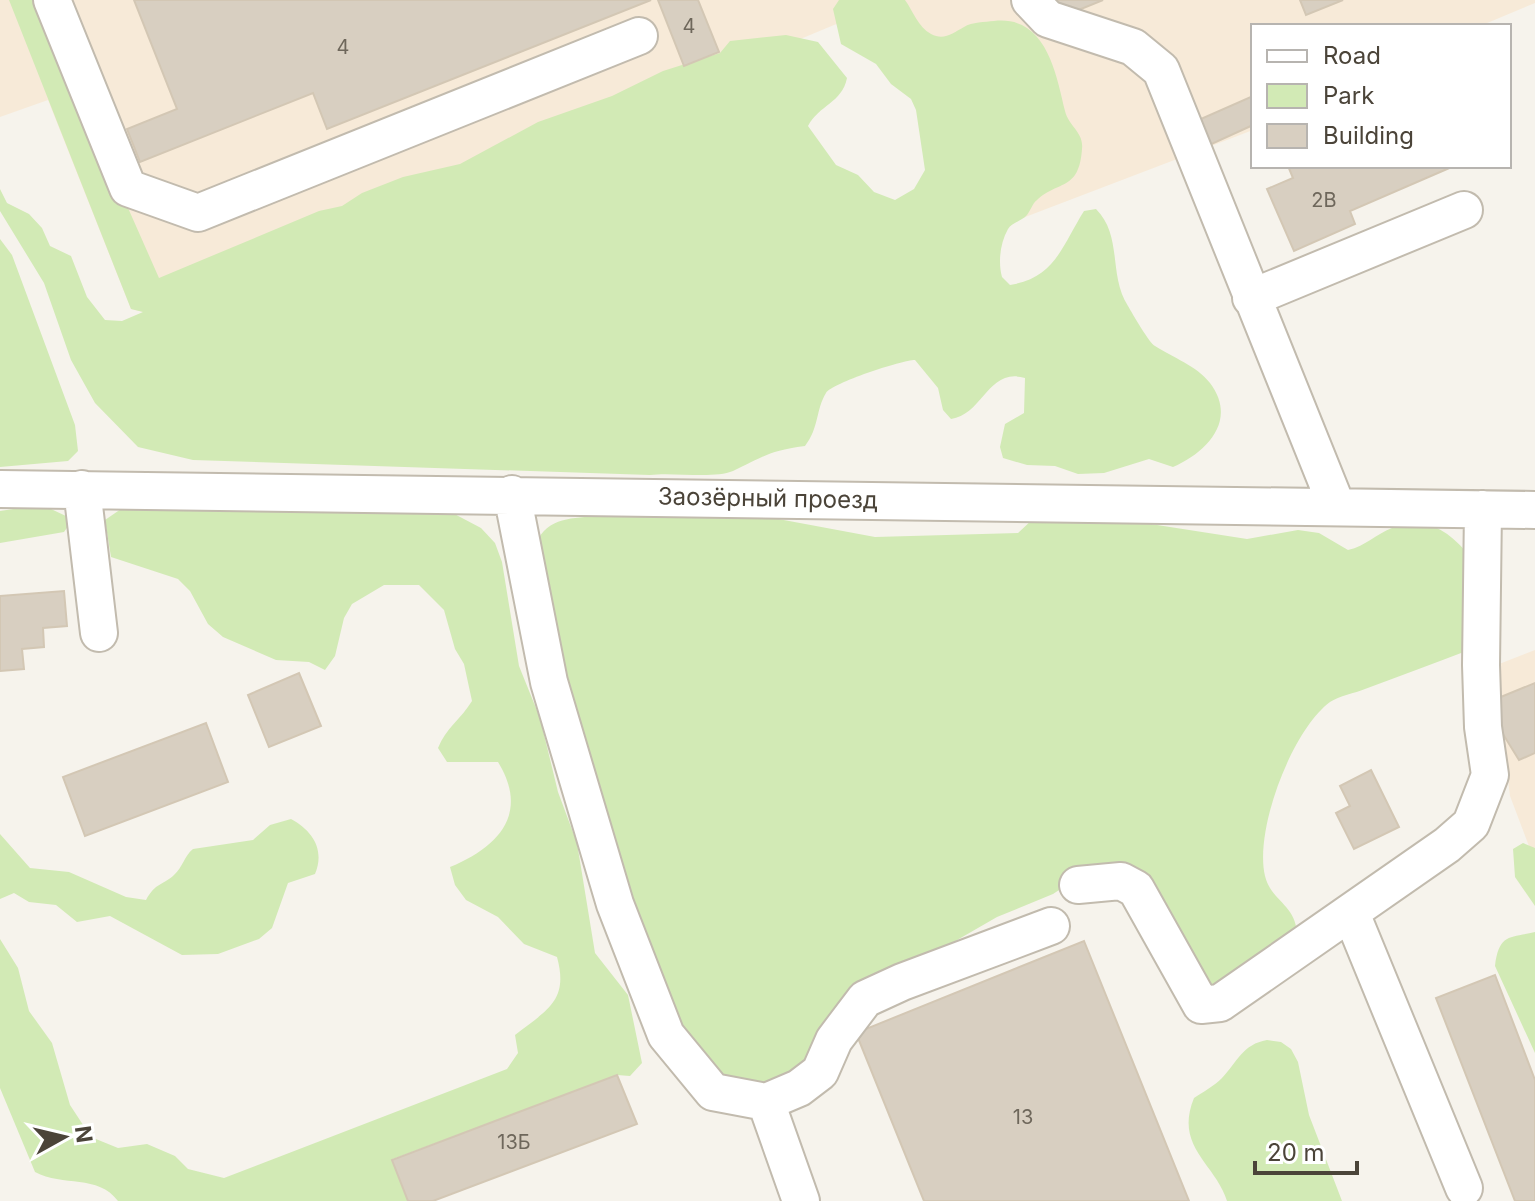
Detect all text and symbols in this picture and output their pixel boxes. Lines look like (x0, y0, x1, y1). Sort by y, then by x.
house number: 4 (683, 14, 695, 38)
legend (1251, 24, 1511, 168)
house number: 4 (337, 35, 349, 59)
text: Road (1323, 41, 1381, 70)
text: Park (1323, 81, 1374, 110)
text: Building (1323, 121, 1414, 150)
house number: 2В (1311, 188, 1337, 212)
street label: Заозёрный проезд (658, 482, 878, 514)
north arrow (24, 1097, 104, 1177)
house number: 13 (1013, 1105, 1033, 1129)
text: N (70, 1124, 98, 1144)
scale bar (1255, 1125, 1357, 1175)
house number: 13Б (497, 1130, 531, 1154)
text: 20 m (1267, 1138, 1325, 1167)

